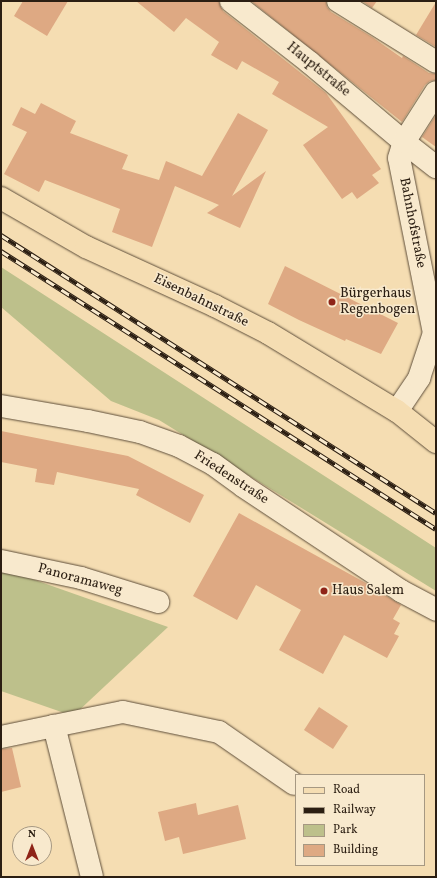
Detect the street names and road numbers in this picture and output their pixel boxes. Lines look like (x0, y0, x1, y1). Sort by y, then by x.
street label: Hauptstraße (283, 39, 353, 101)
street label: Bahnhofstraße (395, 176, 429, 270)
street label: Eisenbahnstraße (151, 271, 251, 331)
street label: Friedenstraße (190, 448, 272, 508)
street label: Panoramaweg (36, 561, 124, 599)

